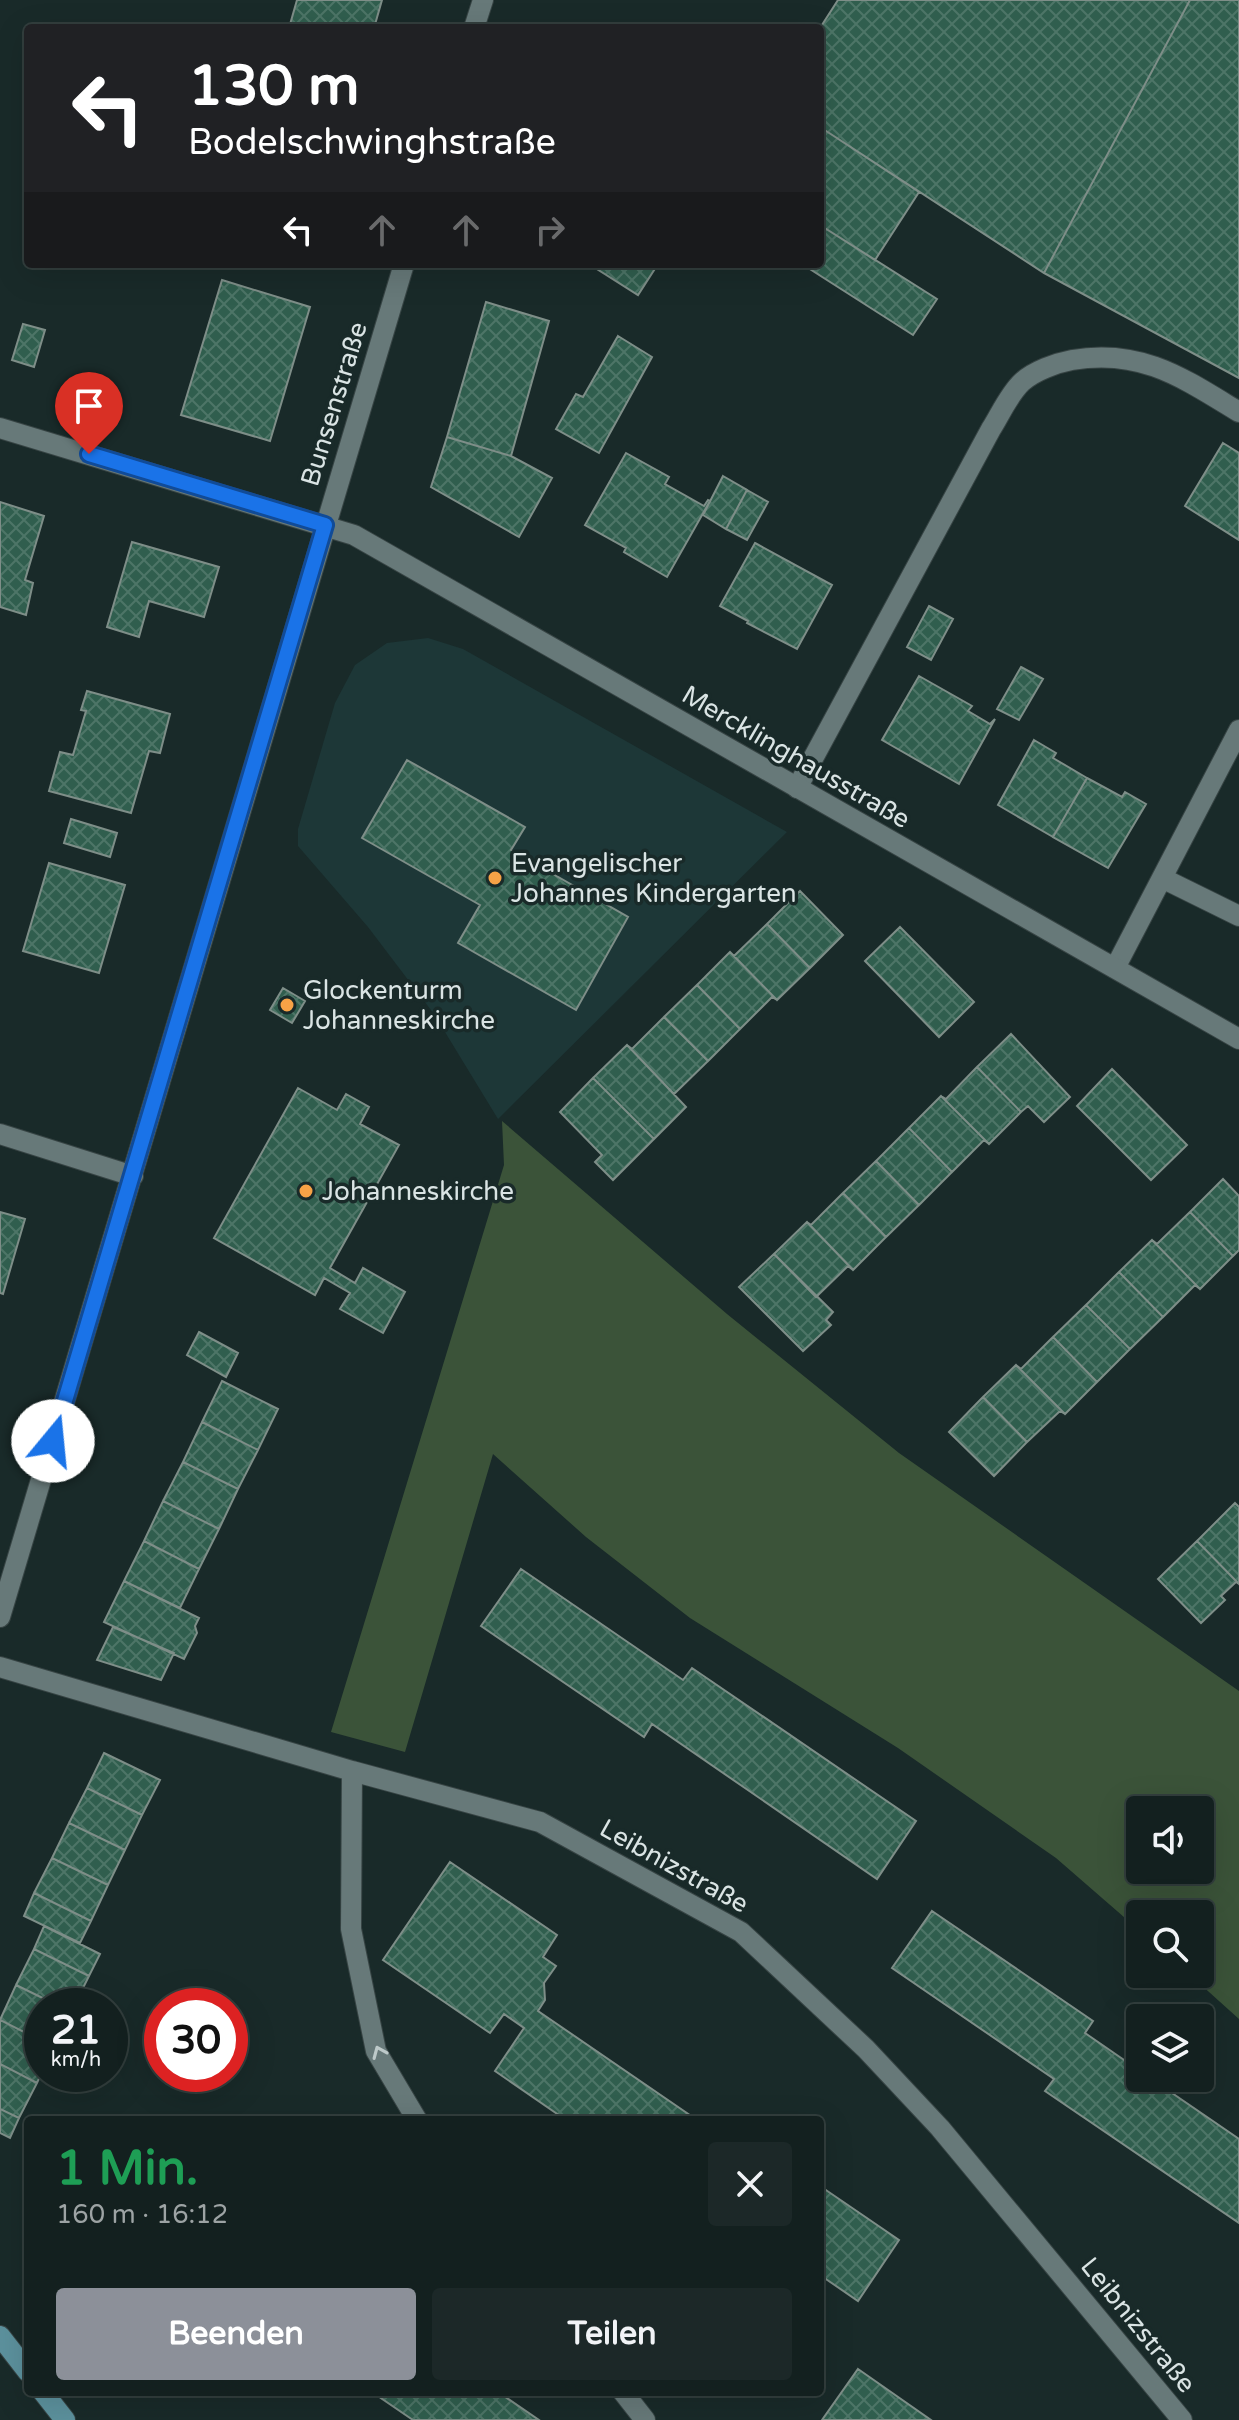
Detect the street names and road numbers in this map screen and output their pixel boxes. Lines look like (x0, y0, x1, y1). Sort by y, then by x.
street label: Bunsenstraße (294, 318, 374, 490)
street label: Mercklinghausstraße (676, 679, 916, 835)
street label: Leibnizstraße (594, 1812, 754, 1920)
street label: Leibnizstraße (1074, 2251, 1202, 2399)

